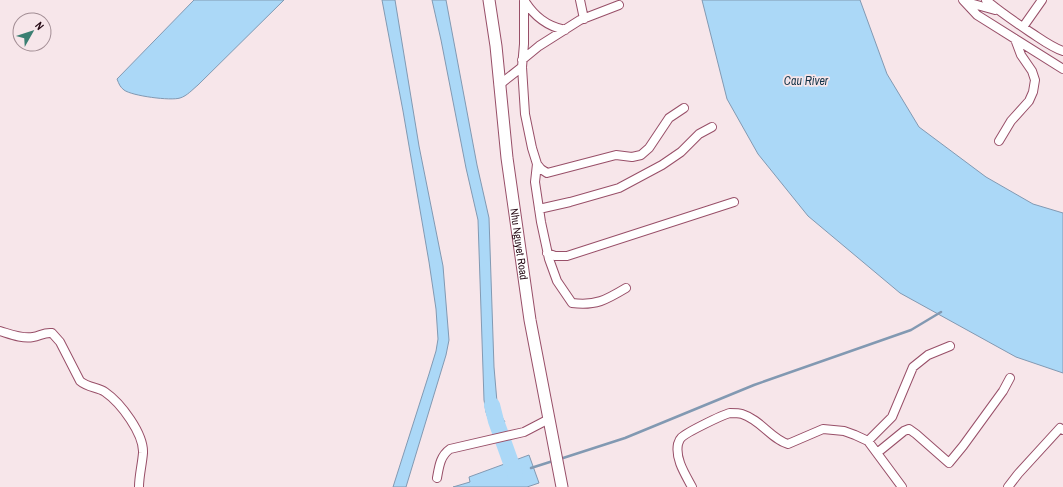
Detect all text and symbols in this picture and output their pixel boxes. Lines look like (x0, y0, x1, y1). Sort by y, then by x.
north arrow (12, 12, 52, 52)
text: N (32, 19, 47, 33)
water label: Cau River (784, 73, 829, 89)
street label: Nhu Nguyet Road (507, 208, 531, 281)

